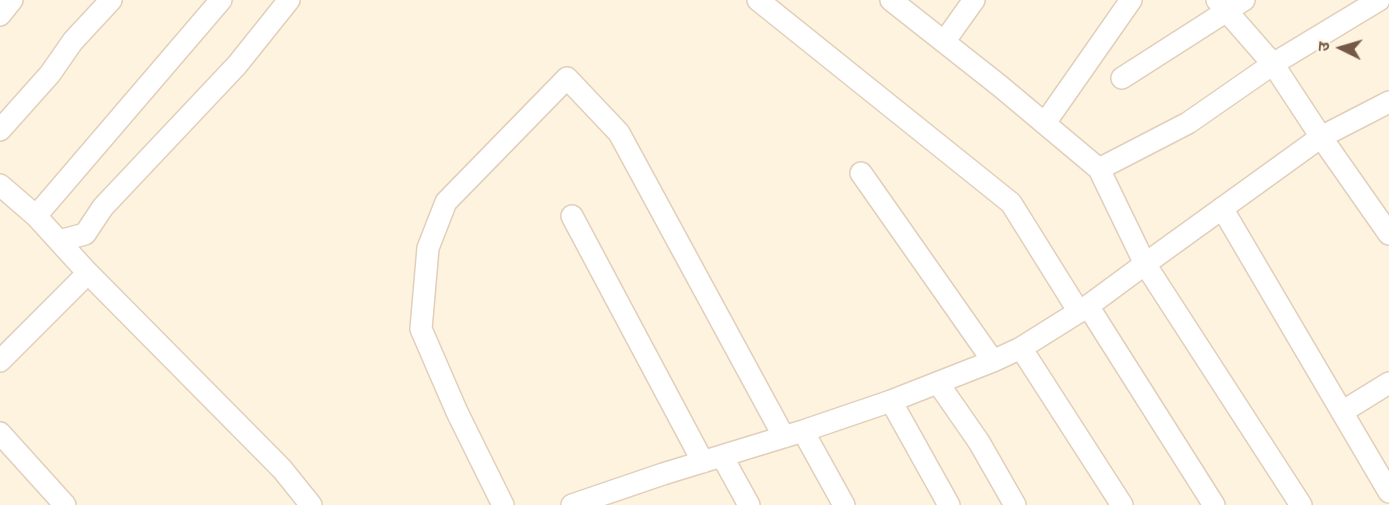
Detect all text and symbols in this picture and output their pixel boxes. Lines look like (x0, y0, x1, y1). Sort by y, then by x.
north arrow (1311, 18, 1371, 78)
text: उ (1313, 41, 1333, 52)

